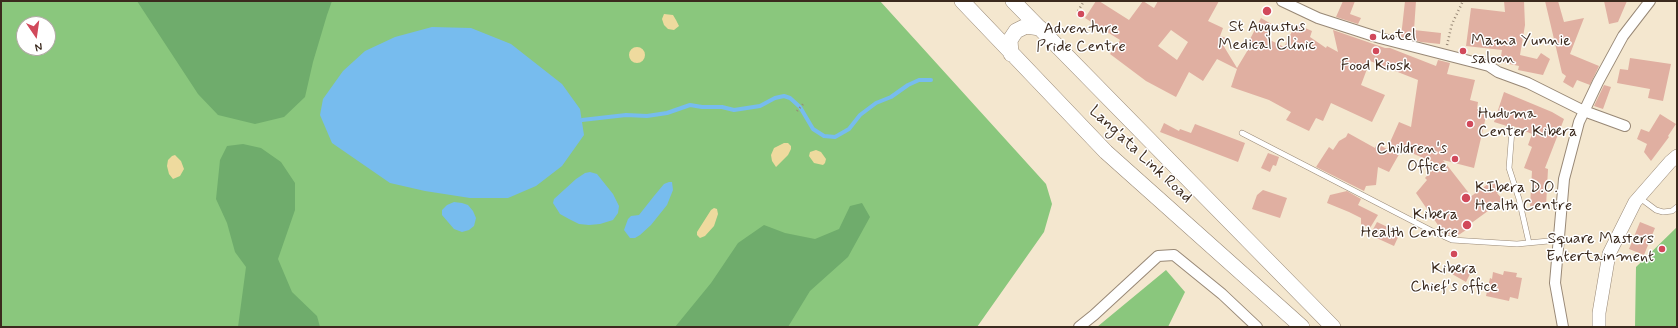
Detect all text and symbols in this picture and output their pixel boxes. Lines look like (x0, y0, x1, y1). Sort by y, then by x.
marker: St Augustus Medical Clinic (1261, 5, 1273, 17)
marker: Adventure Pride Centre (1076, 9, 1086, 19)
north arrow (16, 16, 56, 56)
place label: St Augustus Medical Clinic (1218, 18, 1316, 56)
place label: Adventure Pride Centre (1036, 20, 1126, 58)
place label: hotel (1381, 27, 1416, 47)
marker: hotel (1368, 32, 1378, 42)
place label: Mama Yunnie saloon (1471, 32, 1571, 70)
text: N (33, 39, 44, 54)
marker: Food Kiosk (1371, 46, 1381, 56)
marker: Mama Yunnie saloon (1458, 46, 1468, 56)
place label: Food Kiosk (1341, 57, 1411, 77)
street label: Lang'ata Link Road (1084, 102, 1196, 208)
place label: Huduma Center Kibera (1478, 105, 1577, 143)
marker: Huduma Center Kibera (1465, 119, 1475, 129)
place label: Children's Office (1376, 140, 1447, 178)
marker: Children's Office (1450, 154, 1460, 164)
place label: KIbera D.O. Health Centre (1475, 179, 1572, 217)
marker: KIbera D.O. Health Centre (1460, 192, 1472, 204)
place label: Kibera Health Centre (1361, 206, 1458, 244)
marker: Kibera Health Centre (1461, 219, 1473, 231)
place label: Square Masters Entertainment (1546, 230, 1654, 268)
marker: Square Masters Entertainment (1657, 244, 1667, 254)
marker: Kibera Chief's office (1449, 249, 1459, 259)
place label: Kibera Chief's office (1410, 260, 1498, 298)

